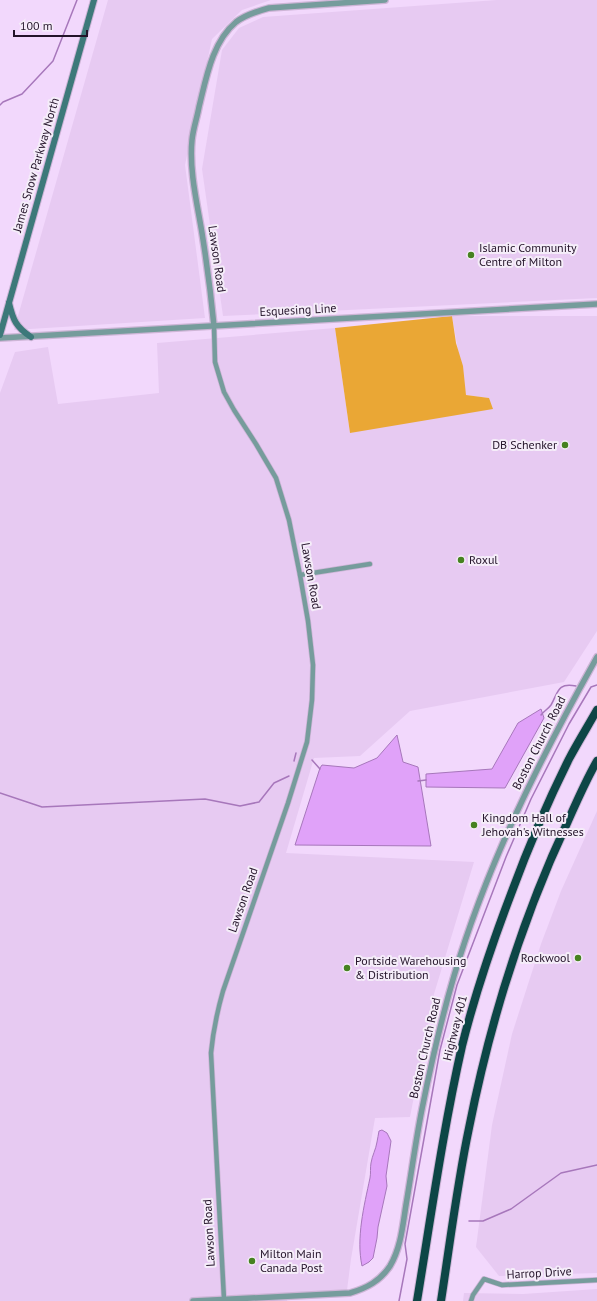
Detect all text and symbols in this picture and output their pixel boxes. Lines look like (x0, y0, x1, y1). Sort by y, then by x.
scale bar (14, 12, 87, 38)
text: 100 m (20, 18, 53, 33)
street label: James Snow Parkway North (9, 96, 62, 235)
street label: Lawson Road (205, 225, 230, 293)
place label: Islamic Community Centre of Milton (479, 240, 577, 269)
marker: Islamic Community Centre of Milton (466, 250, 476, 260)
street label: Esquesing Line (259, 300, 337, 319)
place label: DB Schenker (492, 437, 557, 452)
marker: DB Schenker (560, 440, 570, 450)
street label: Lawson Road (298, 541, 325, 610)
place label: Roxul (469, 552, 498, 567)
marker: Roxul (456, 555, 466, 565)
street label: Boston Church Road (508, 693, 569, 792)
place label: Kingdom Hall of Jehovah's Witnesses (481, 810, 584, 839)
marker: Kingdom Hall of Jehovah's Witnesses (469, 820, 479, 830)
street label: Lawson Road (224, 866, 261, 934)
place label: Rockwool (521, 950, 570, 965)
place label: Portside Warehousing & Distribution (355, 953, 466, 982)
marker: Rockwool (573, 953, 583, 963)
marker: Portside Warehousing & Distribution (342, 963, 352, 973)
street label: Highway 401 (439, 994, 470, 1062)
street label: Boston Church Road (406, 996, 443, 1100)
street label: Lawson Road (199, 1199, 218, 1267)
place label: Milton Main Canada Post (260, 1246, 323, 1275)
marker: Milton Main Canada Post (247, 1256, 257, 1266)
street label: Harrop Drive (506, 1263, 572, 1282)

